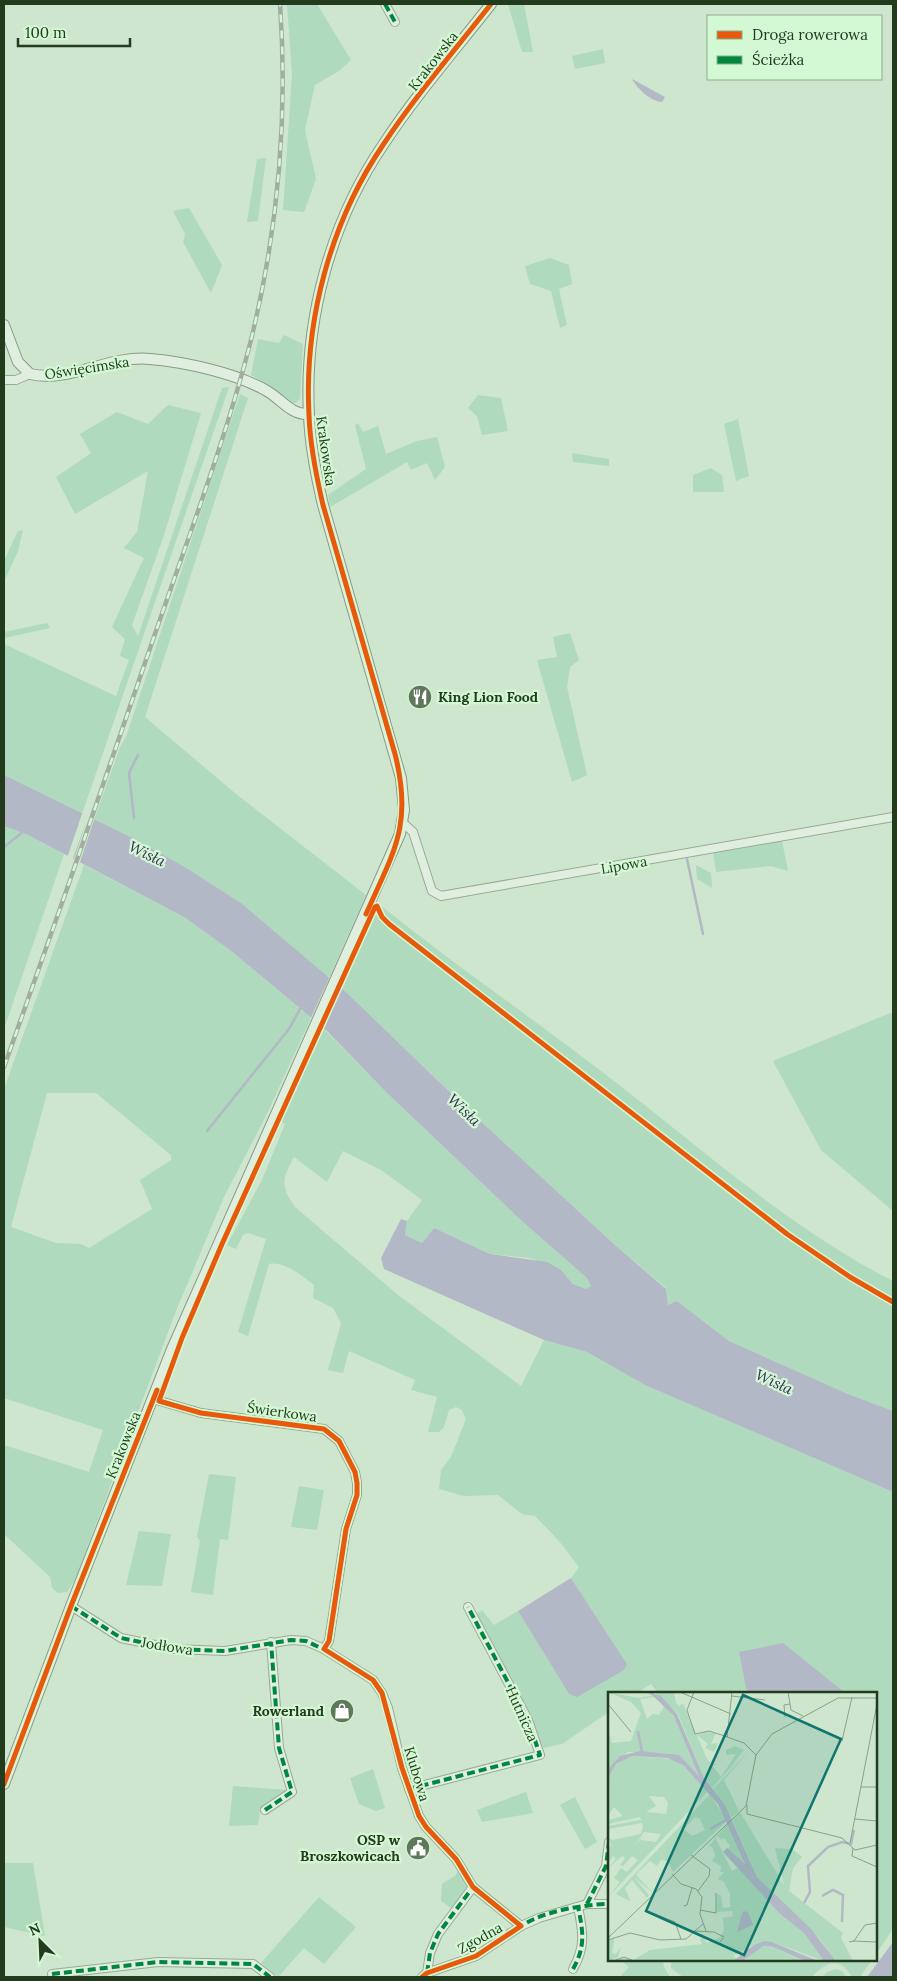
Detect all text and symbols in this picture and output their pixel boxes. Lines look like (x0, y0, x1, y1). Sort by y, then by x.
scale bar (18, 15, 130, 47)
legend (707, 15, 882, 80)
text: 100 m (25, 23, 66, 42)
text: Droga rowerowa (752, 25, 868, 44)
street label: Krakowska (404, 28, 462, 94)
text: Ścieżka (752, 50, 805, 69)
street label: Oświęcimska (43, 352, 131, 384)
street label: Krakowska (312, 415, 340, 487)
restaurant icon: King Lion Food (407, 684, 433, 710)
place label: King Lion Food (438, 688, 538, 706)
water label: Wisła (126, 837, 169, 871)
street label: Lipowa (599, 852, 649, 878)
water label: Wisła (444, 1089, 485, 1130)
water label: Wisła (753, 1365, 796, 1399)
street label: Świerkowa (246, 1398, 318, 1426)
street label: Krakowska (101, 1409, 145, 1481)
street label: Jodłowa (139, 1633, 194, 1659)
street label: Hutnicza (502, 1684, 542, 1744)
inset map (608, 1692, 877, 1961)
shop icon: Rowerland (329, 1698, 355, 1724)
place label: Rowerland (252, 1702, 324, 1720)
street label: Klubowa (400, 1744, 434, 1804)
place label: OSP w Broszkowicach (300, 1831, 401, 1865)
public building icon: OSP w Broszkowicach (405, 1835, 431, 1861)
north arrow (15, 1916, 65, 1966)
street label: Zgodna (454, 1918, 506, 1958)
text: N (26, 1919, 43, 1940)

